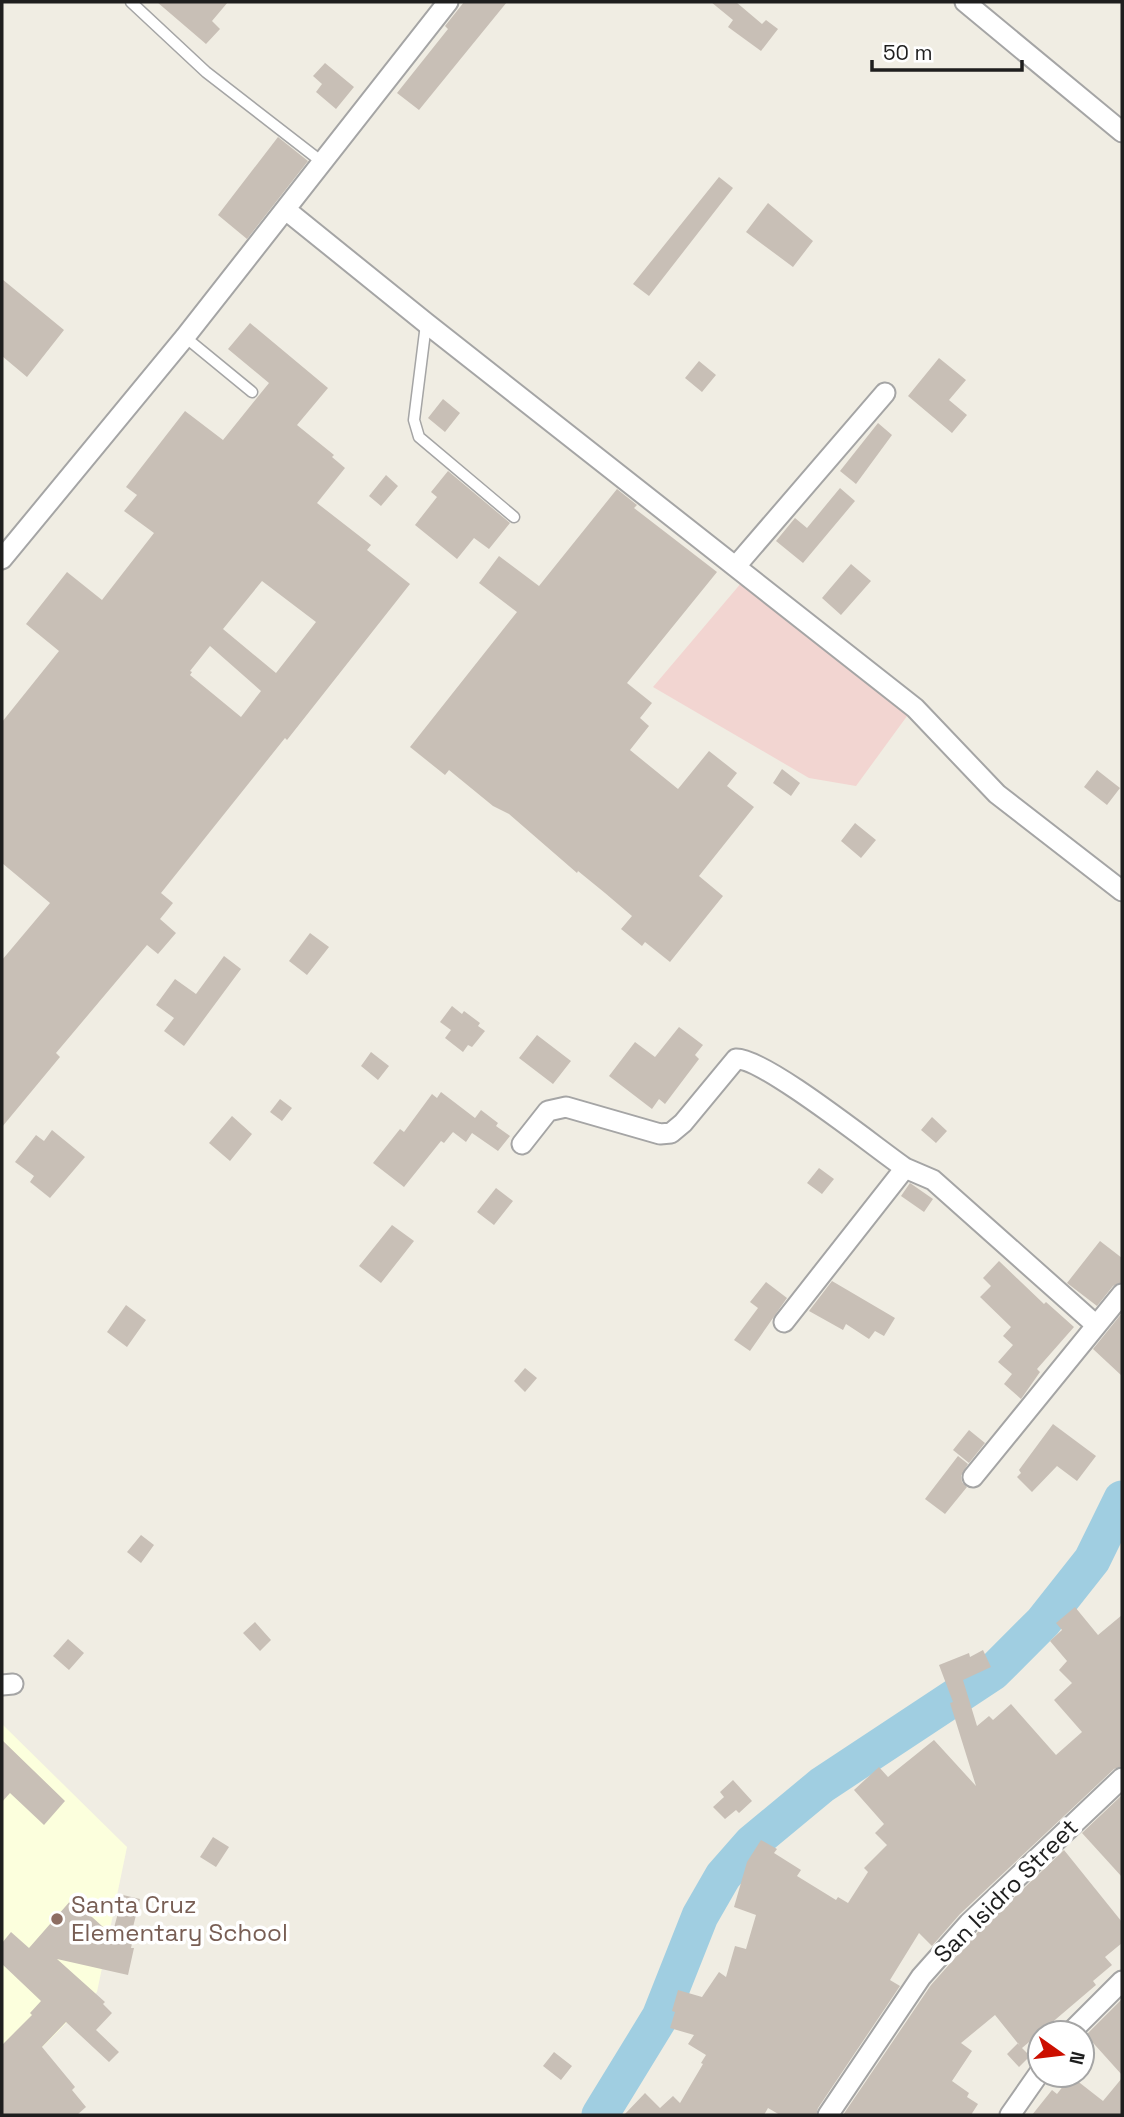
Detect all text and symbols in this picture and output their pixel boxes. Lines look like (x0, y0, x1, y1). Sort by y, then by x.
scale bar (872, 28, 1023, 72)
text: 50 m (883, 39, 933, 66)
street label: San Isidro Street (927, 1812, 1085, 1970)
place label: Santa Cruz Elementary School (71, 1889, 288, 1948)
marker: Santa Cruz Elementary School (49, 1911, 65, 1927)
north arrow (1026, 2019, 1096, 2089)
text: N (1063, 2049, 1091, 2067)

